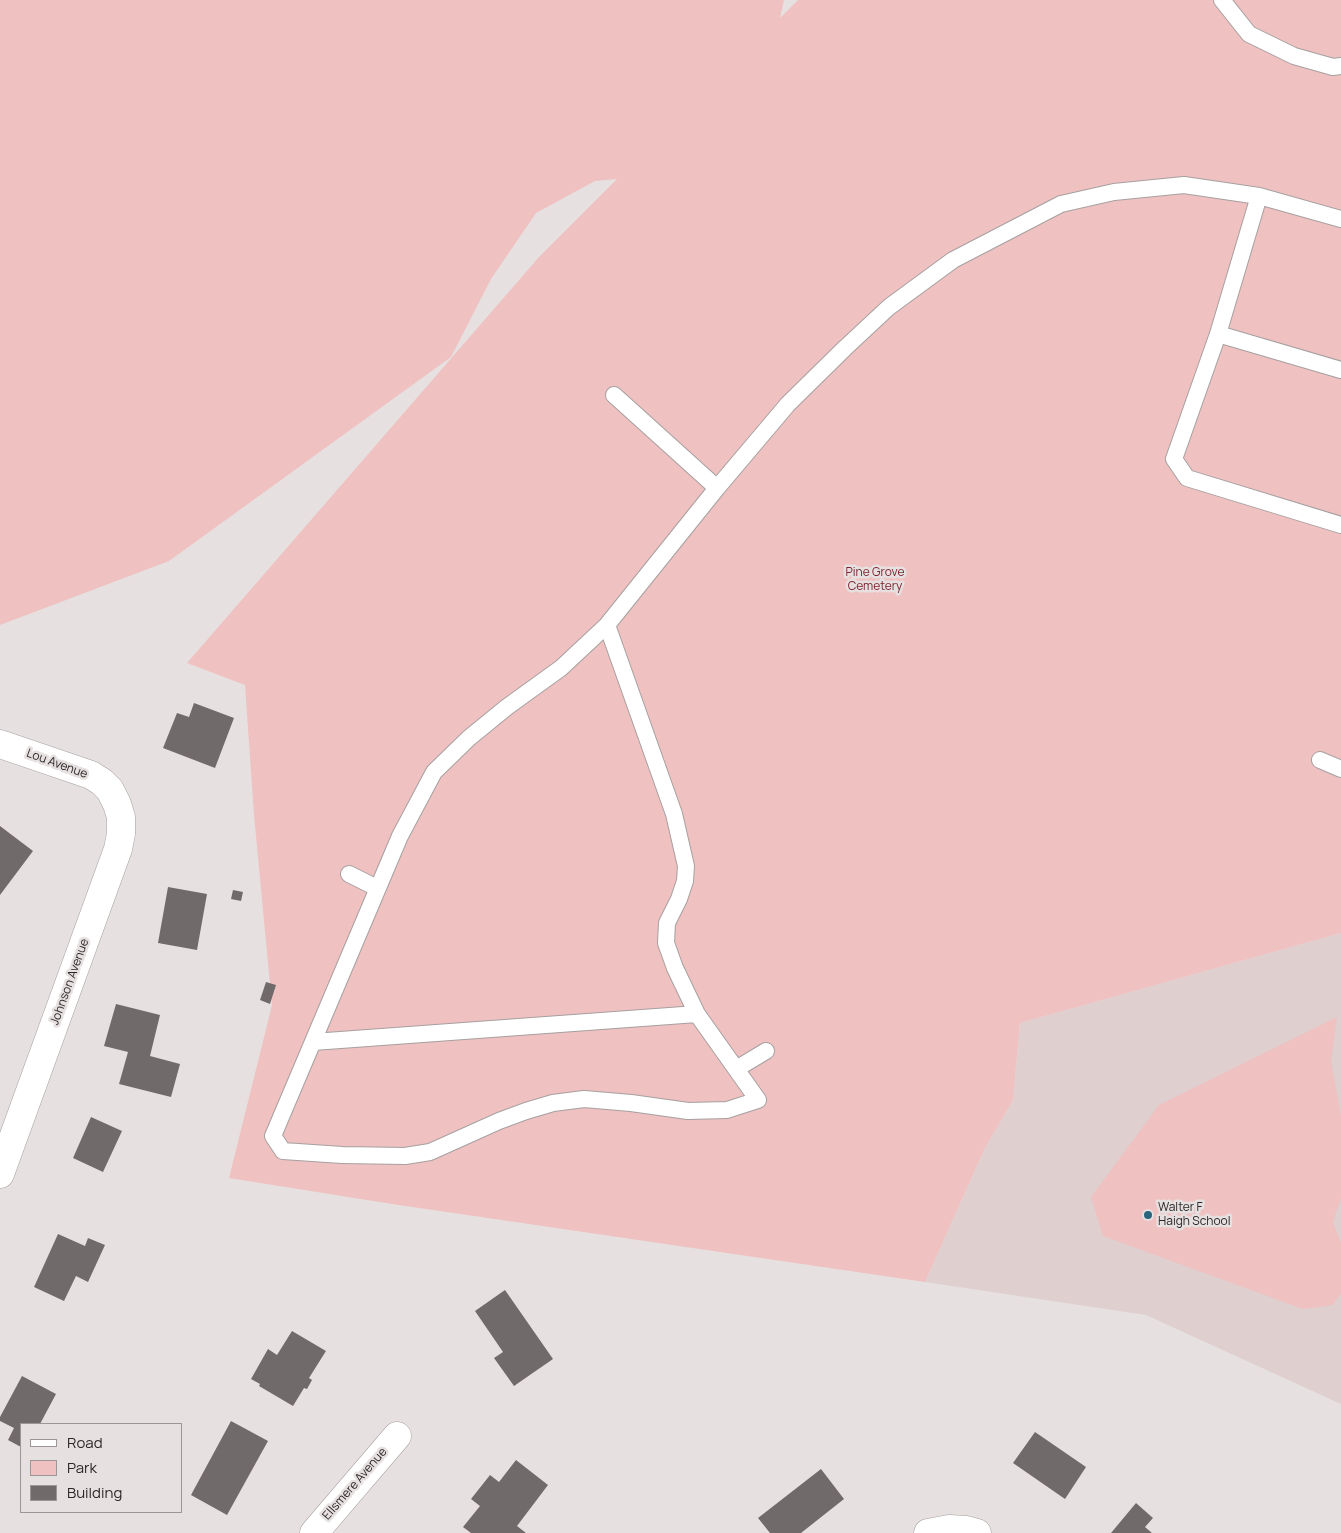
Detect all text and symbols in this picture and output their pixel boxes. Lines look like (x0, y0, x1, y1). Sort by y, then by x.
park label: Pine Grove Cemetery (846, 566, 904, 594)
street label: Lou Avenue (25, 746, 89, 782)
street label: Johnson Avenue (48, 937, 92, 1027)
place label: Walter F Haigh School (1158, 1201, 1230, 1229)
marker: Walter F Haigh School (1142, 1209, 1154, 1221)
legend (20, 1423, 182, 1513)
text: Road (67, 1432, 103, 1453)
street label: Ellsmere Avenue (320, 1445, 390, 1523)
text: Park (67, 1457, 97, 1478)
text: Building (67, 1482, 122, 1503)

